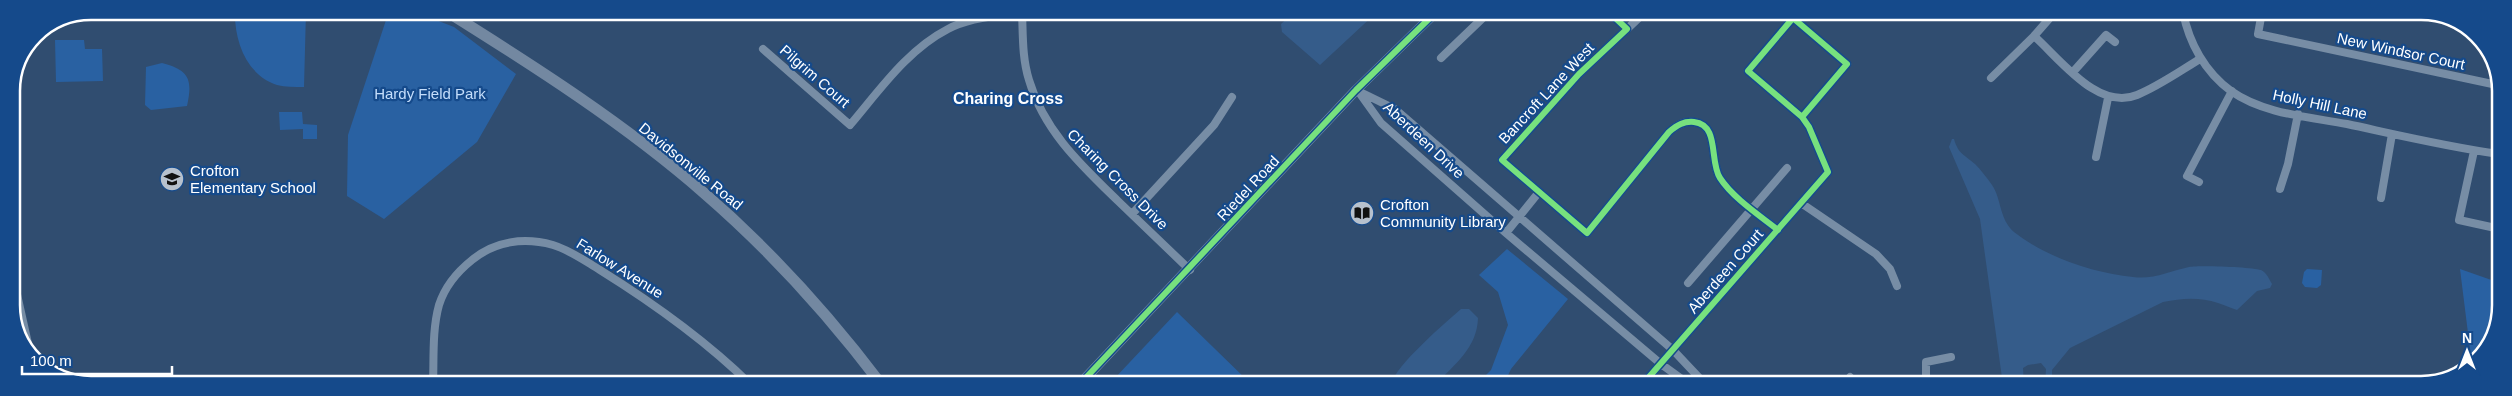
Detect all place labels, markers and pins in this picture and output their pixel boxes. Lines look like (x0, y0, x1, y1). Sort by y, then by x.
place label: Crofton Elementary School (190, 162, 316, 196)
school or university icon: Crofton Elementary School (159, 166, 185, 192)
place label: Crofton Community Library (1380, 196, 1506, 230)
library icon: Crofton Community Library (1349, 200, 1375, 226)

